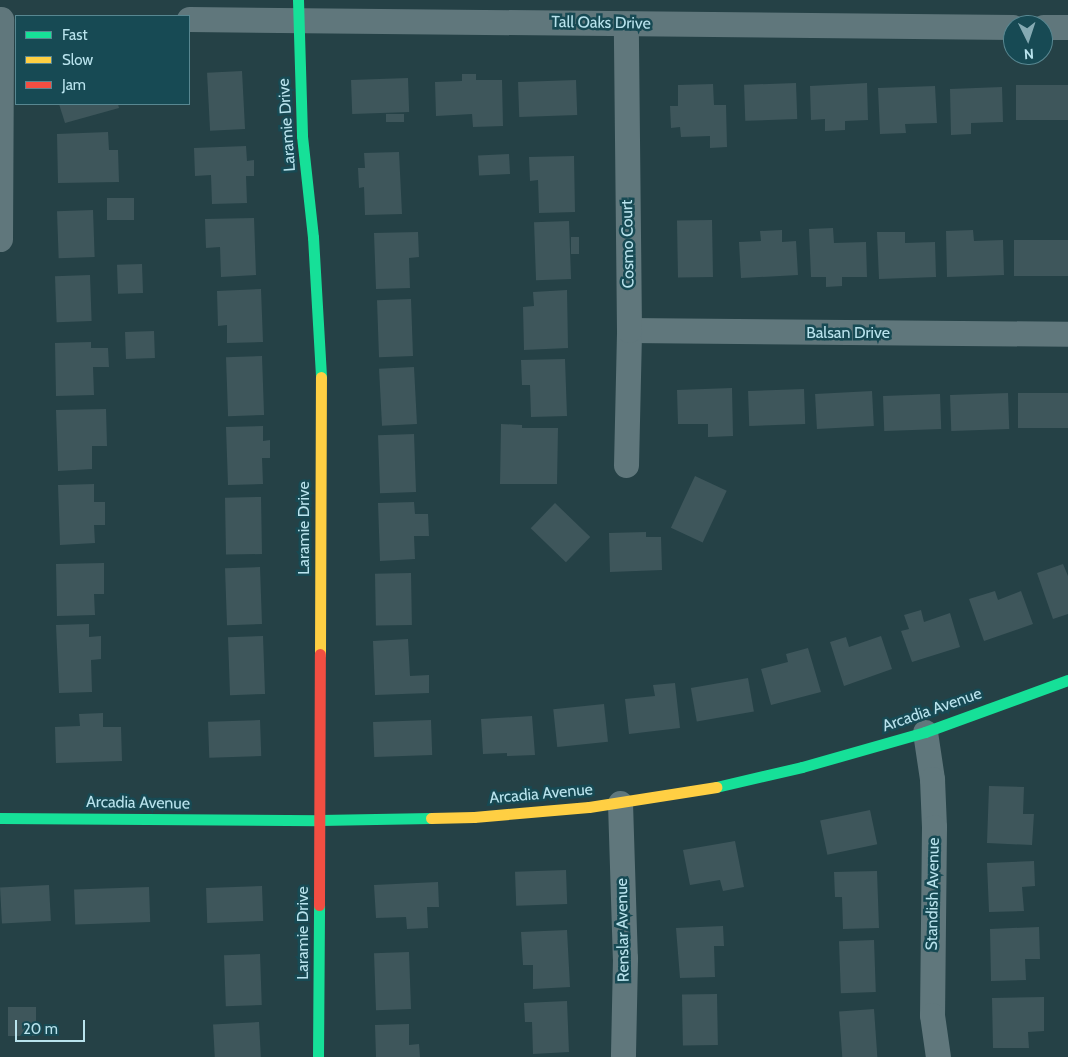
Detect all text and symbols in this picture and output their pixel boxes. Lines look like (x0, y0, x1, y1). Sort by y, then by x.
street label: Tall Oaks Drive (551, 13, 651, 33)
legend (15, 15, 190, 105)
north arrow (1003, 15, 1053, 65)
text: Fast (62, 26, 87, 44)
text: N (1023, 45, 1035, 63)
text: Slow (62, 51, 93, 69)
text: Jam (62, 76, 86, 94)
street label: Laramie Drive (274, 78, 300, 172)
street label: Cosmo Court (618, 199, 638, 289)
street label: Balsan Drive (806, 323, 890, 343)
street label: Laramie Drive (294, 481, 314, 575)
street label: Arcadia Avenue (880, 684, 984, 736)
street label: Arcadia Avenue (488, 780, 594, 808)
street label: Arcadia Avenue (86, 792, 190, 814)
street label: Standish Avenue (922, 837, 944, 951)
street label: Renslar Avenue (612, 878, 634, 982)
street label: Laramie Drive (293, 886, 313, 980)
scale bar (18, 1010, 88, 1042)
text: 20 m (23, 1020, 58, 1038)

